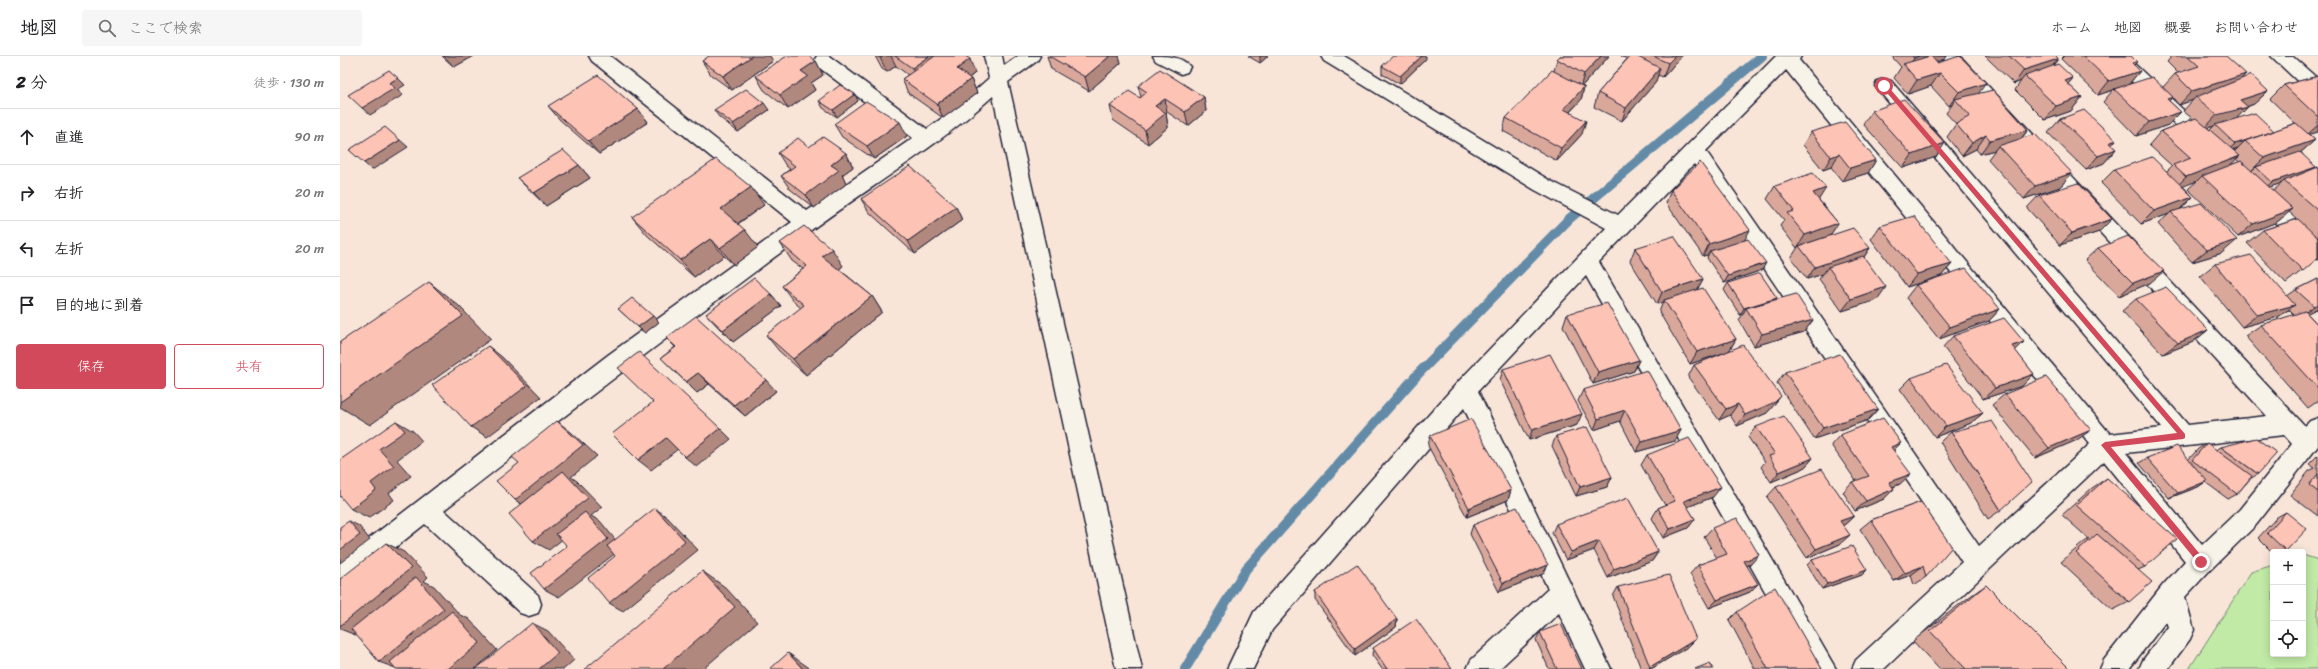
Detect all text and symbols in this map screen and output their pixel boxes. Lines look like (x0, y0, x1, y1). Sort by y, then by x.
search box (82, 10, 362, 46)
text: 地図 (20, 11, 58, 44)
text: ここで検索 (128, 15, 203, 41)
text: ホーム (2051, 15, 2092, 40)
text: 地図 (2114, 15, 2142, 40)
text: 概要 (2164, 15, 2192, 40)
text: お問い合わせ (2214, 15, 2298, 40)
icon: search (96, 17, 118, 39)
text: 2 分 (16, 67, 47, 97)
text: 徒歩 · 130 m (253, 71, 324, 94)
route start (1875, 77, 1893, 95)
text: 直進 (54, 124, 84, 150)
text: 90 m (294, 125, 324, 148)
icon: ahead (16, 126, 38, 148)
text: 右折 (54, 180, 84, 206)
text: 20 m (295, 181, 324, 204)
icon: right (16, 182, 38, 204)
text: 左折 (54, 236, 84, 262)
text: 20 m (295, 237, 324, 260)
icon: left (16, 238, 38, 260)
text: 目的地に到着 (54, 292, 144, 318)
icon: arrive (16, 294, 38, 316)
button: 保存 (16, 344, 166, 389)
button: 共有 (174, 344, 324, 389)
map controls (2270, 549, 2306, 657)
button: + (2270, 549, 2306, 585)
route end (2192, 553, 2210, 571)
button: − (2270, 585, 2306, 621)
button: locate (2270, 621, 2306, 657)

